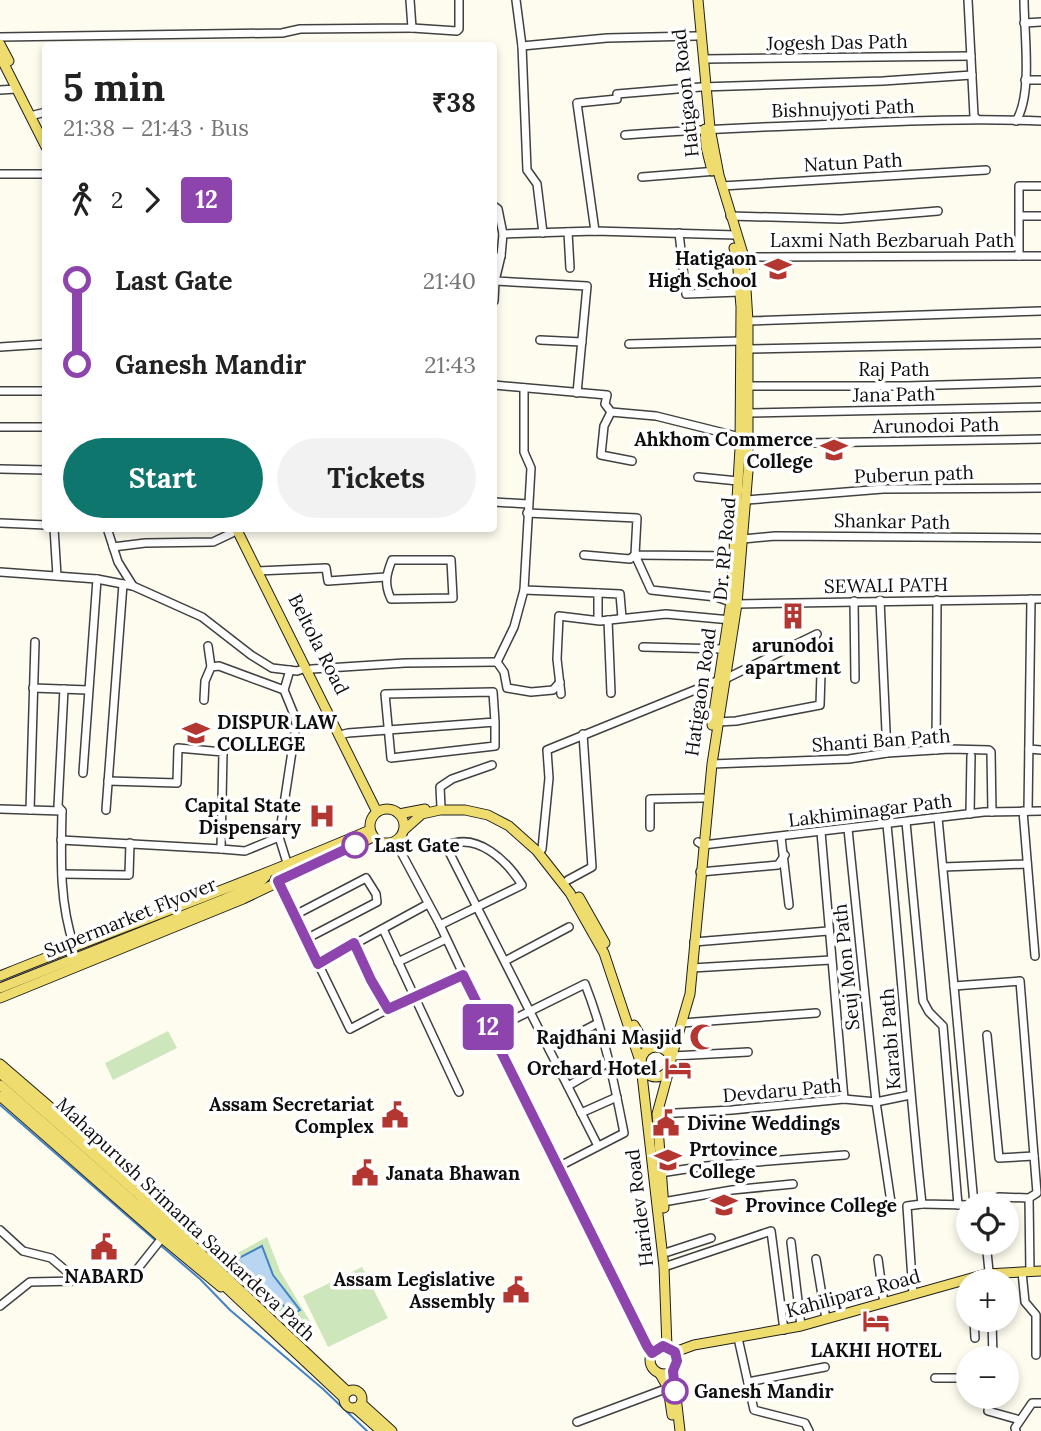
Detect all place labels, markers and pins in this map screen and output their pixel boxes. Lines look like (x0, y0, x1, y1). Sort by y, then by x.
place label: Hatigaon High School (648, 246, 757, 292)
school or university icon: Hatigaon High School (763, 254, 793, 284)
place label: Ahkhom Commerce College (634, 427, 813, 473)
school or university icon: Ahkhom Commerce College (819, 435, 849, 465)
building icon: arunodoi apartment (778, 601, 808, 631)
place label: arunodoi apartment (745, 633, 842, 679)
place label: DISPUR LAW COLLEGE (217, 710, 338, 756)
school or university icon: DISPUR LAW COLLEGE (181, 718, 211, 748)
place label: Capital State Dispensary (185, 793, 302, 839)
hospital icon: Capital State Dispensary (307, 801, 337, 831)
marker: Last Gate (342, 832, 368, 858)
place label: Last Gate (374, 833, 460, 857)
mosque icon: Rajdhani Masjid (688, 1022, 718, 1052)
place label: Rajdhani Masjid (536, 1025, 682, 1049)
hotel icon: Orchard Hotel (663, 1053, 693, 1083)
place label: Orchard Hotel (527, 1056, 657, 1080)
place label: Assam Secretariat Complex (209, 1092, 375, 1138)
public building icon: Assam Secretariat Complex (380, 1100, 410, 1130)
public building icon: Divine Weddings (651, 1108, 681, 1138)
place label: Divine Weddings (687, 1111, 840, 1135)
place label: Prtovince College (689, 1137, 777, 1183)
school or university icon: Prtovince College (653, 1145, 683, 1175)
public building icon: Janata Bhawan (350, 1158, 380, 1188)
place label: Janata Bhawan (386, 1161, 520, 1185)
school or university icon: Province College (709, 1190, 739, 1220)
place label: Province College (745, 1193, 897, 1217)
public building icon: NABARD (89, 1232, 119, 1262)
place label: NABARD (64, 1264, 144, 1288)
place label: Assam Legislative Assembly (334, 1267, 496, 1313)
public building icon: Assam Legislative Assembly (501, 1275, 531, 1305)
hotel icon: LAKHI HOTEL (861, 1306, 891, 1336)
place label: LAKHI HOTEL (810, 1338, 942, 1362)
marker: Ganesh Mandir (662, 1378, 688, 1404)
place label: Ganesh Mandir (694, 1379, 834, 1403)

